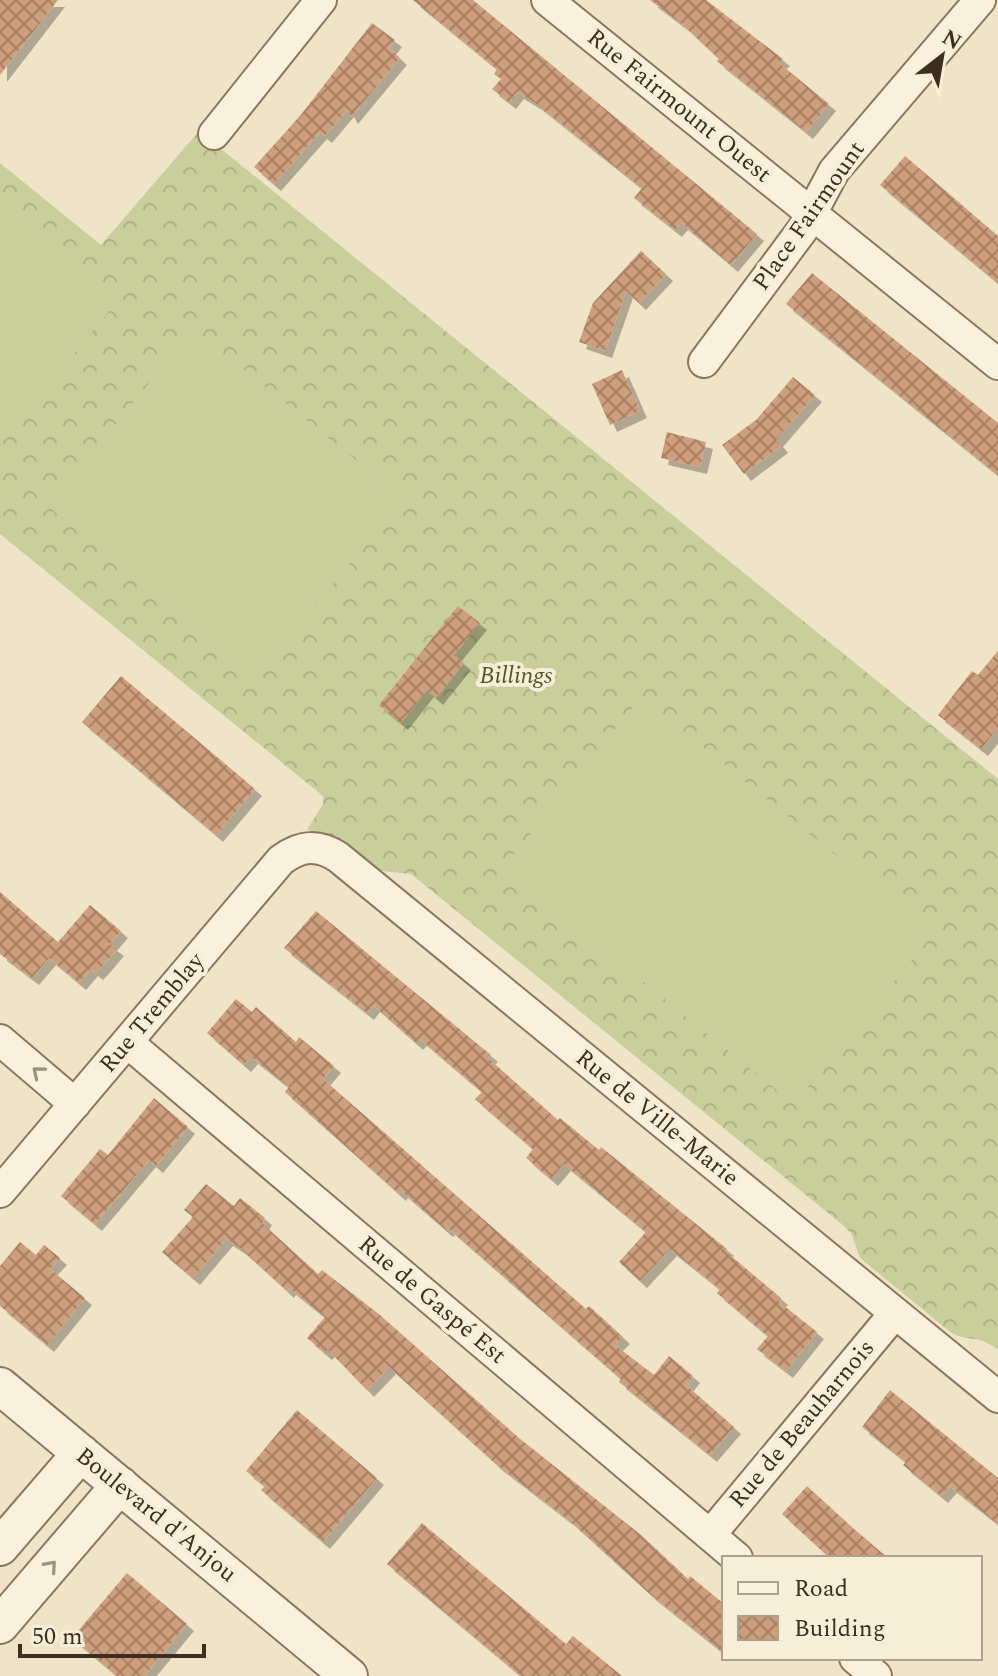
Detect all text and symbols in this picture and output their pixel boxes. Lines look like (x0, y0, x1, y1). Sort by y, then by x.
north arrow (902, 16, 982, 96)
street label: Rue Fairmount Ouest (579, 20, 779, 192)
text: N (935, 21, 968, 59)
street label: Place Fairmount (744, 134, 874, 298)
park label: Billings (480, 658, 553, 694)
street label: Rue Tremblay (91, 944, 214, 1081)
street label: Rue de Ville-Marie (567, 1041, 747, 1195)
one-way arrow (32, 1067, 47, 1082)
street label: Rue de Gaspé Est (350, 1227, 514, 1373)
street label: Rue de Beauharnois (720, 1332, 884, 1516)
street label: Boulevard d'Anjou (68, 1439, 244, 1591)
legend (722, 1556, 982, 1660)
one-way arrow (41, 1561, 56, 1575)
text: Road (794, 1571, 848, 1607)
scale bar (20, 1608, 204, 1658)
text: Building (794, 1611, 886, 1647)
text: 50 m (32, 1619, 83, 1655)

